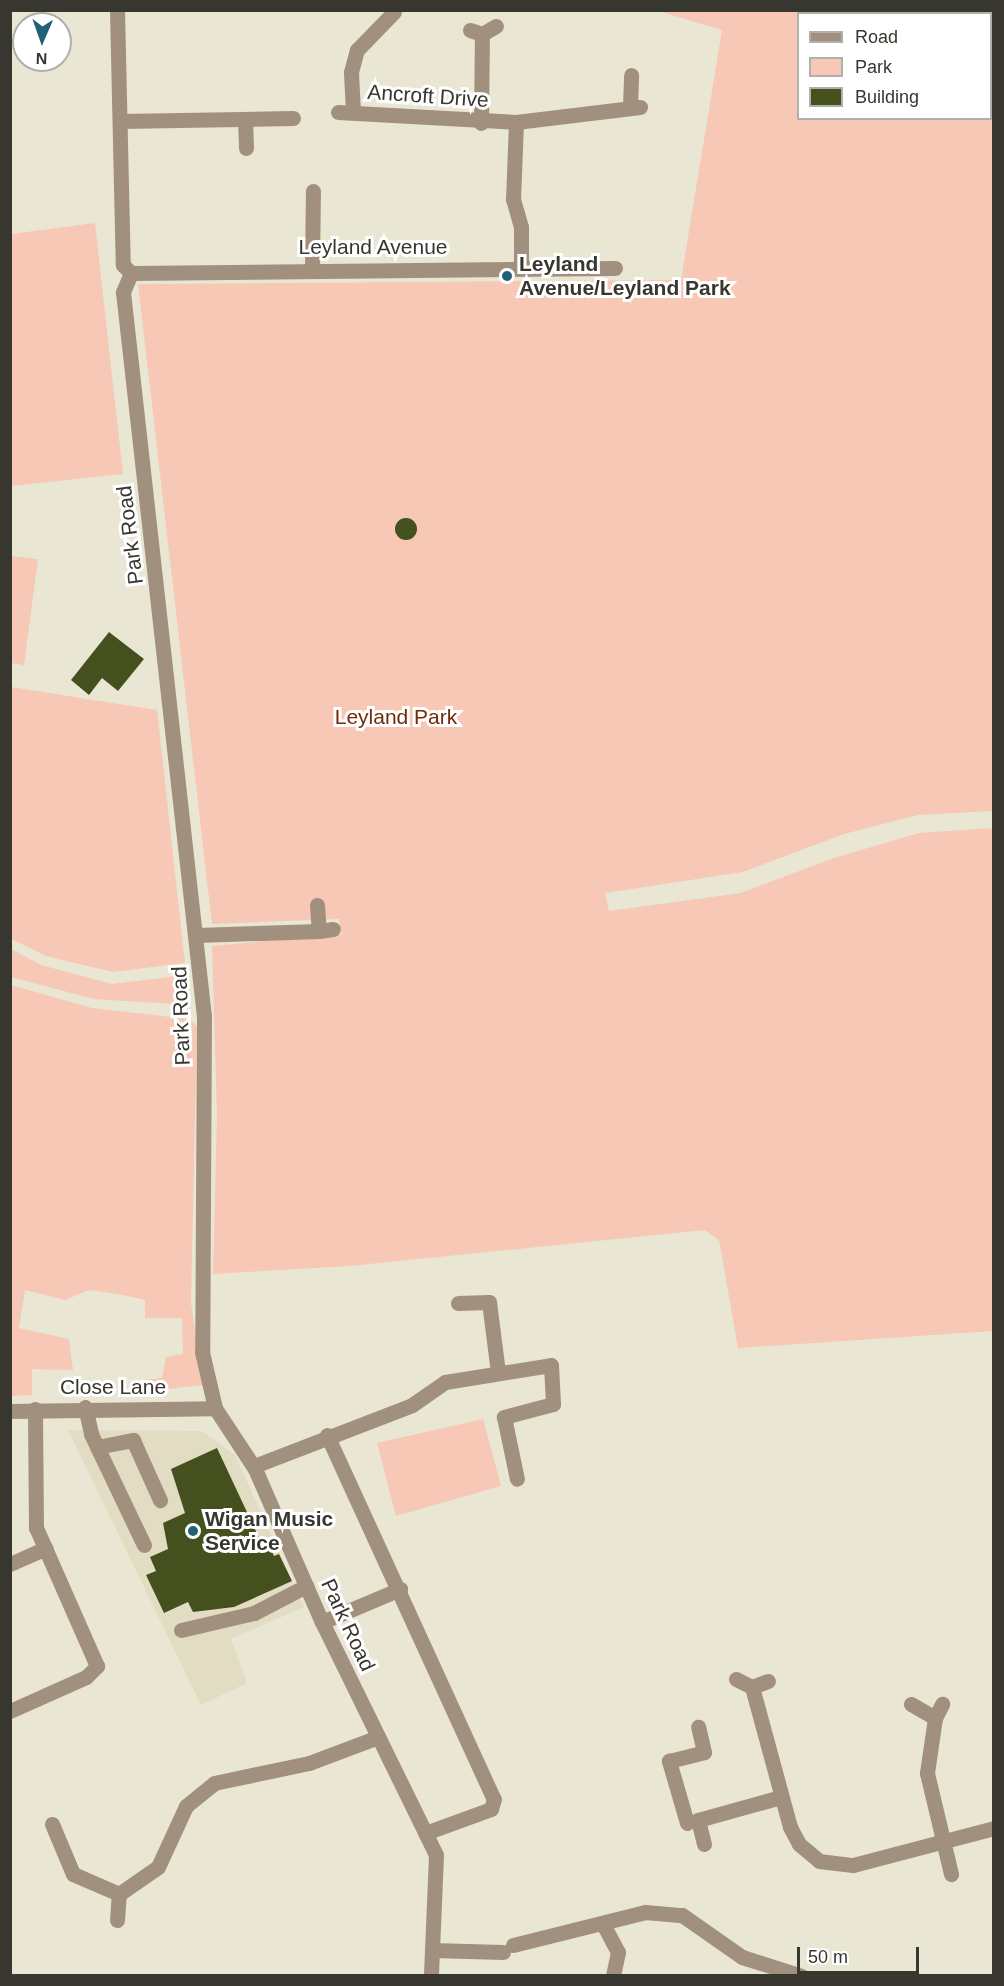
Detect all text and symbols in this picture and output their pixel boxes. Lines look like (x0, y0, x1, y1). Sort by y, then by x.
north arrow (12, 12, 72, 72)
legend (797, 12, 992, 120)
text: Road (855, 27, 898, 47)
text: N (35, 50, 47, 67)
text: Park (855, 57, 892, 77)
street label: Ancroft Drive (367, 79, 489, 113)
text: Building (855, 87, 919, 107)
street label: Leyland Avenue (298, 234, 448, 260)
place label: Leyland Avenue/Leyland Park (519, 251, 731, 301)
marker: Leyland Avenue/Leyland Park (500, 269, 514, 283)
street label: Park Road (111, 484, 149, 586)
park label: Leyland Park (335, 704, 457, 730)
street label: Park Road (167, 966, 195, 1066)
street label: Close Lane (60, 1374, 166, 1400)
place label: Wigan Music Service (205, 1506, 333, 1556)
marker: Wigan Music Service (186, 1524, 200, 1538)
street label: Park Road (316, 1575, 380, 1675)
scale bar (800, 1935, 922, 1973)
text: 50 m (808, 1947, 848, 1967)

